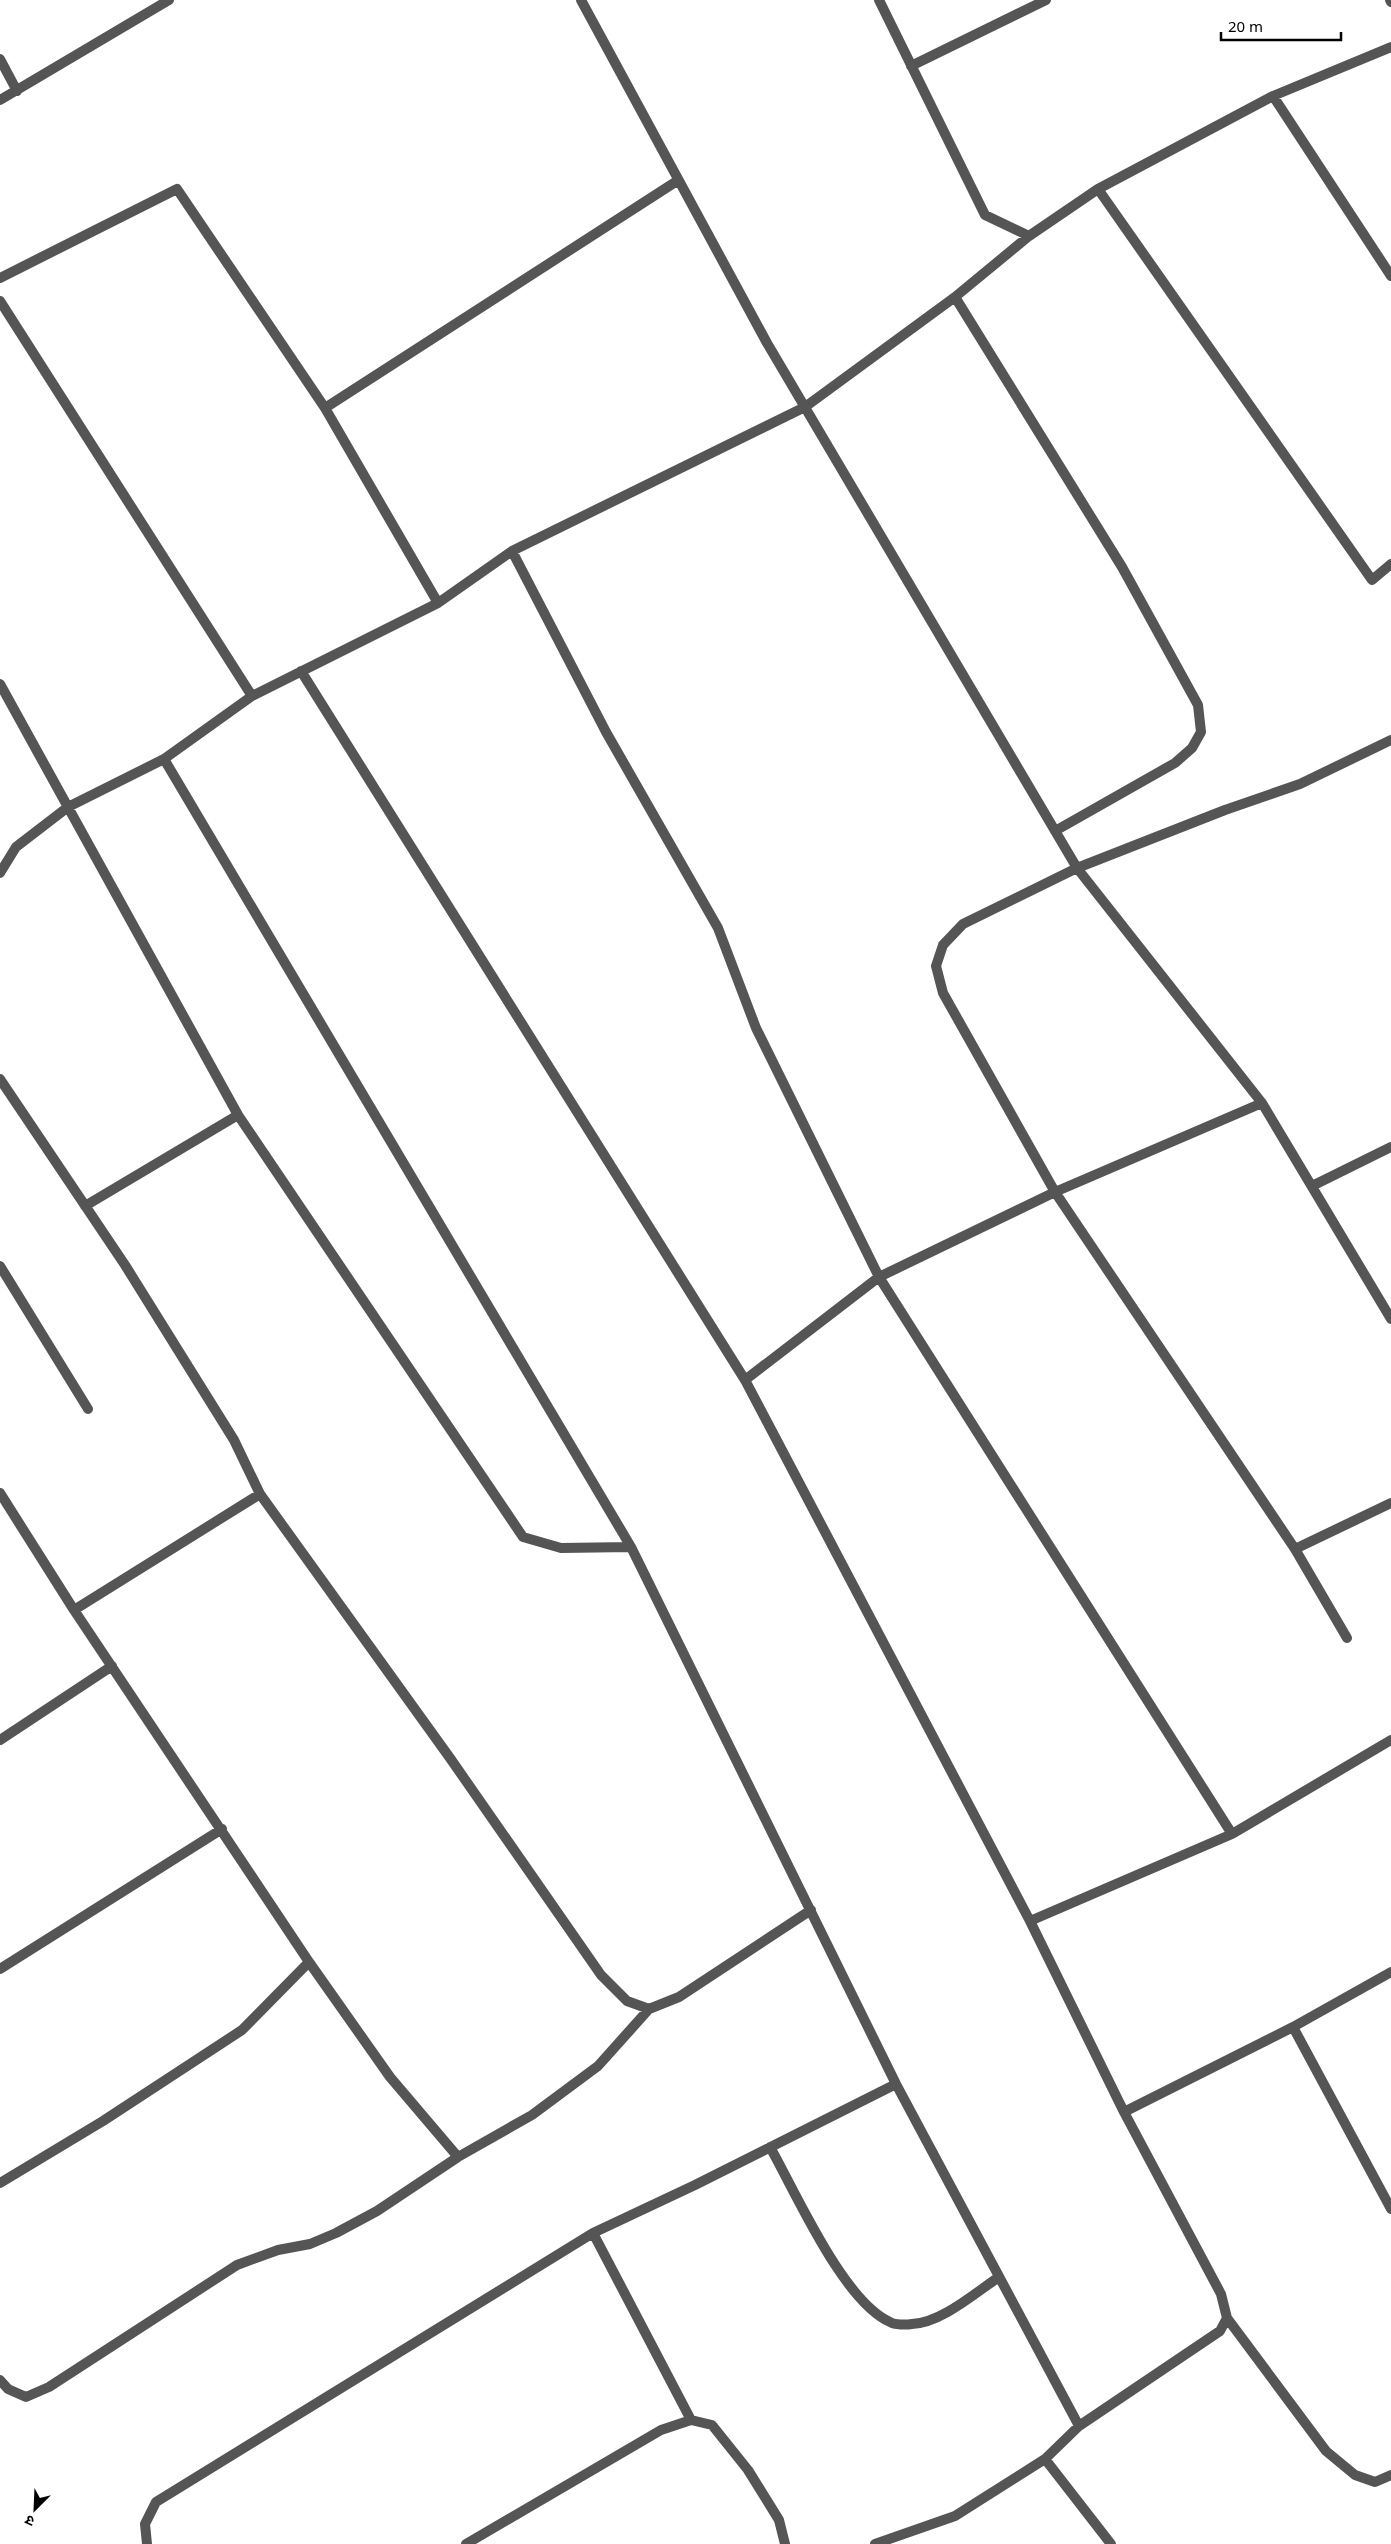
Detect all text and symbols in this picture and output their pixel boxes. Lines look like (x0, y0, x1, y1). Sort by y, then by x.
scale bar (1221, 10, 1341, 42)
text: 20 m (1228, 16, 1263, 36)
north arrow (10, 2484, 60, 2534)
text: उ (21, 2511, 37, 2532)

